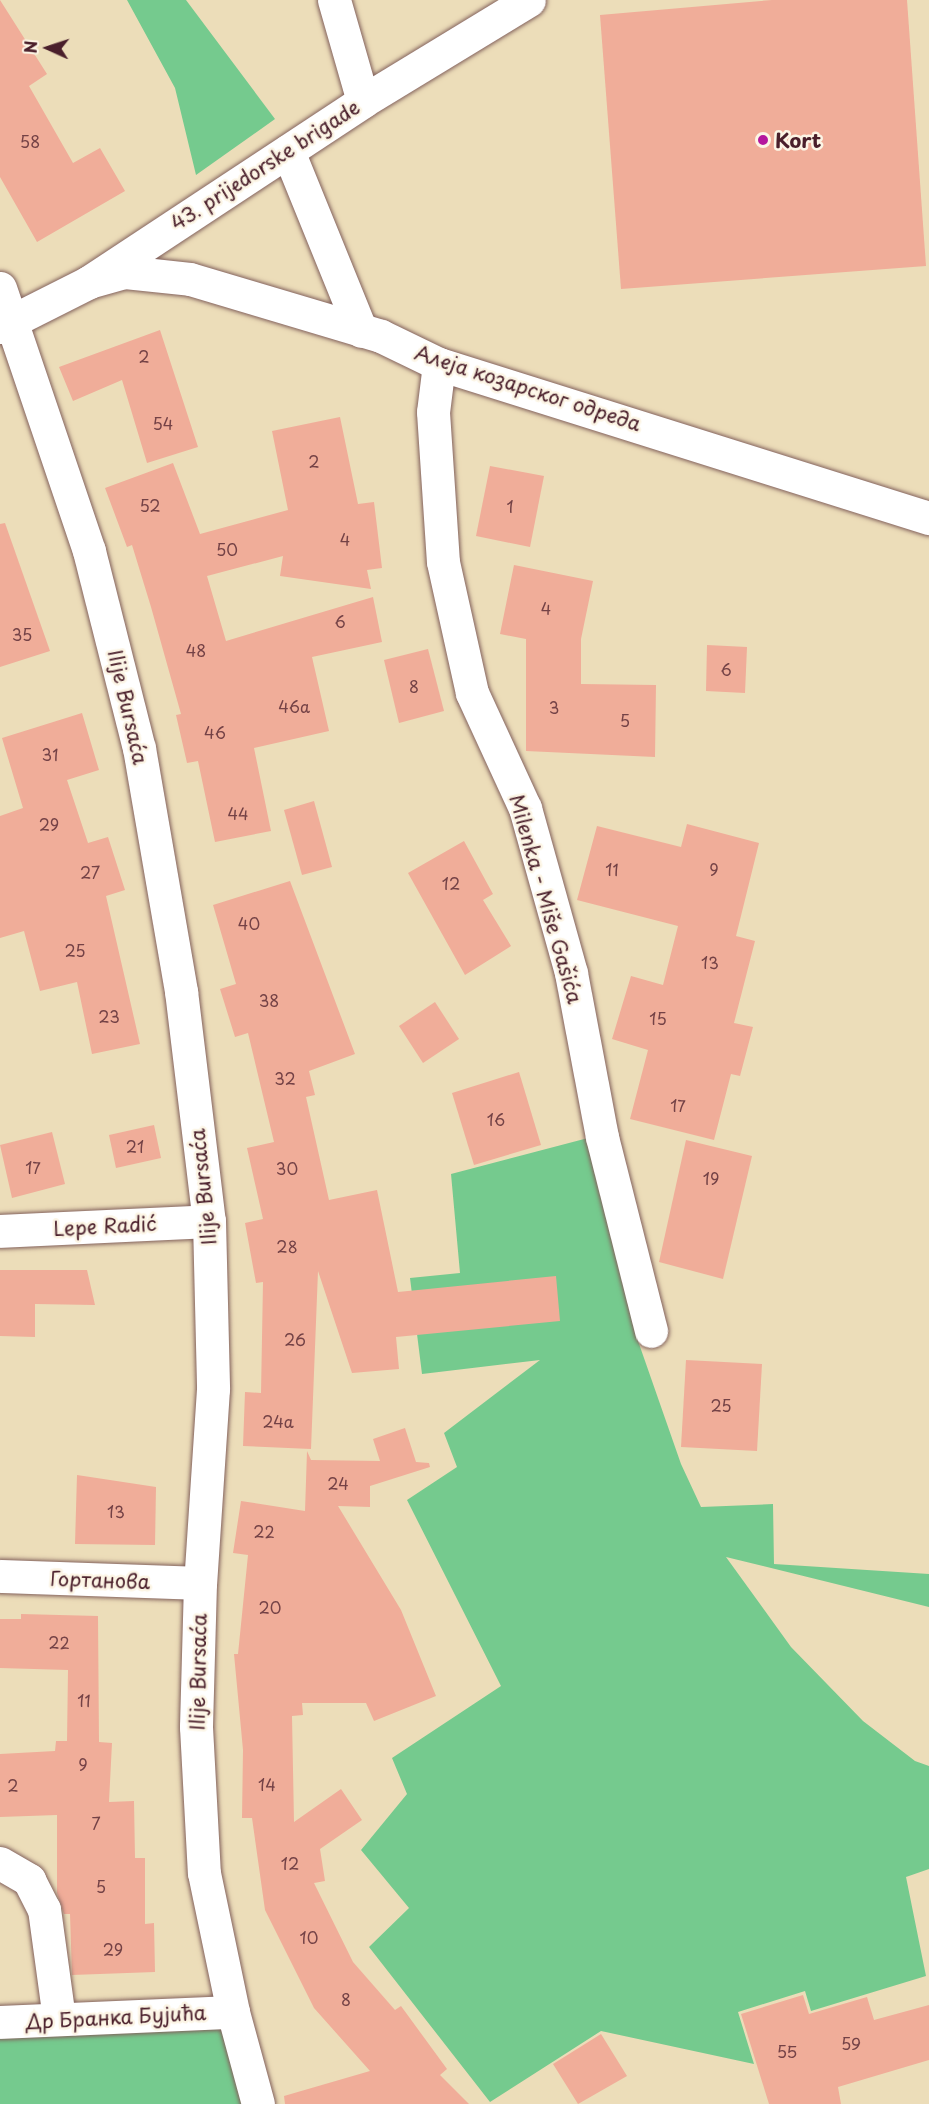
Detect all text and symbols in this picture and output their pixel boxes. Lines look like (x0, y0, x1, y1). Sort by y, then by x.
north arrow (18, 18, 78, 78)
text: N (18, 40, 42, 54)
street label: 43. prijedorske brigade (165, 94, 365, 236)
place label: Kort (775, 128, 821, 152)
house number: 58 (20, 131, 40, 151)
marker: Kort (756, 133, 770, 147)
street label: Алеја козарског одреда (411, 340, 645, 436)
house number: 2 (138, 346, 150, 366)
house number: 54 (153, 413, 173, 433)
house number: 2 (308, 451, 320, 471)
house number: 52 (139, 495, 161, 515)
house number: 1 (506, 496, 514, 516)
house number: 4 (340, 529, 350, 549)
house number: 50 (216, 539, 238, 559)
house number: 4 (541, 598, 551, 618)
house number: 6 (334, 611, 346, 631)
house number: 35 (12, 624, 32, 644)
house number: 48 (186, 640, 206, 660)
street label: Ilije Bursaća (103, 646, 153, 768)
house number: 6 (720, 659, 732, 679)
house number: 8 (409, 676, 419, 696)
house number: 46a (278, 696, 310, 716)
house number: 3 (549, 697, 559, 717)
house number: 5 (620, 710, 630, 730)
house number: 46 (204, 722, 226, 742)
house number: 31 (42, 744, 58, 764)
street label: Milenka - Miše Gašića (505, 791, 587, 1007)
house number: 44 (227, 803, 249, 823)
house number: 29 (39, 814, 59, 834)
house number: 11 (605, 859, 619, 879)
house number: 9 (709, 859, 719, 879)
house number: 27 (80, 862, 100, 882)
house number: 12 (442, 873, 460, 893)
house number: 40 (238, 913, 260, 933)
house number: 25 (64, 940, 86, 960)
house number: 13 (701, 952, 719, 972)
house number: 38 (259, 990, 279, 1010)
house number: 23 (98, 1006, 120, 1026)
house number: 15 (649, 1008, 667, 1028)
house number: 32 (274, 1068, 296, 1088)
house number: 17 (670, 1095, 686, 1115)
house number: 16 (487, 1109, 505, 1129)
street label: Ilije Bursaća (185, 1127, 221, 1247)
house number: 21 (126, 1136, 144, 1156)
house number: 17 (25, 1157, 41, 1177)
house number: 30 (276, 1158, 298, 1178)
house number: 19 (703, 1168, 719, 1188)
street label: Lepe Radić (52, 1211, 158, 1241)
house number: 28 (276, 1236, 298, 1256)
house number: 26 (284, 1329, 306, 1349)
house number: 25 (710, 1395, 732, 1415)
house number: 24a (262, 1411, 294, 1431)
house number: 24 (327, 1473, 349, 1493)
house number: 13 (107, 1501, 125, 1521)
house number: 22 (253, 1521, 275, 1541)
street label: Гортанова (50, 1566, 150, 1594)
house number: 20 (259, 1597, 281, 1617)
street label: Ilije Bursaća (185, 1612, 211, 1732)
house number: 22 (48, 1632, 70, 1652)
house number: 11 (77, 1690, 91, 1710)
house number: 9 (78, 1754, 88, 1774)
house number: 14 (258, 1774, 276, 1794)
house number: 2 (7, 1775, 19, 1795)
house number: 7 (91, 1813, 101, 1833)
house number: 12 (281, 1853, 299, 1873)
house number: 5 (96, 1876, 106, 1896)
house number: 10 (300, 1927, 318, 1947)
house number: 29 (103, 1939, 123, 1959)
house number: 8 (341, 1989, 351, 2009)
street label: Др Бранка Бујића (24, 2000, 208, 2034)
house number: 59 (841, 2033, 861, 2053)
house number: 55 (777, 2041, 797, 2061)

